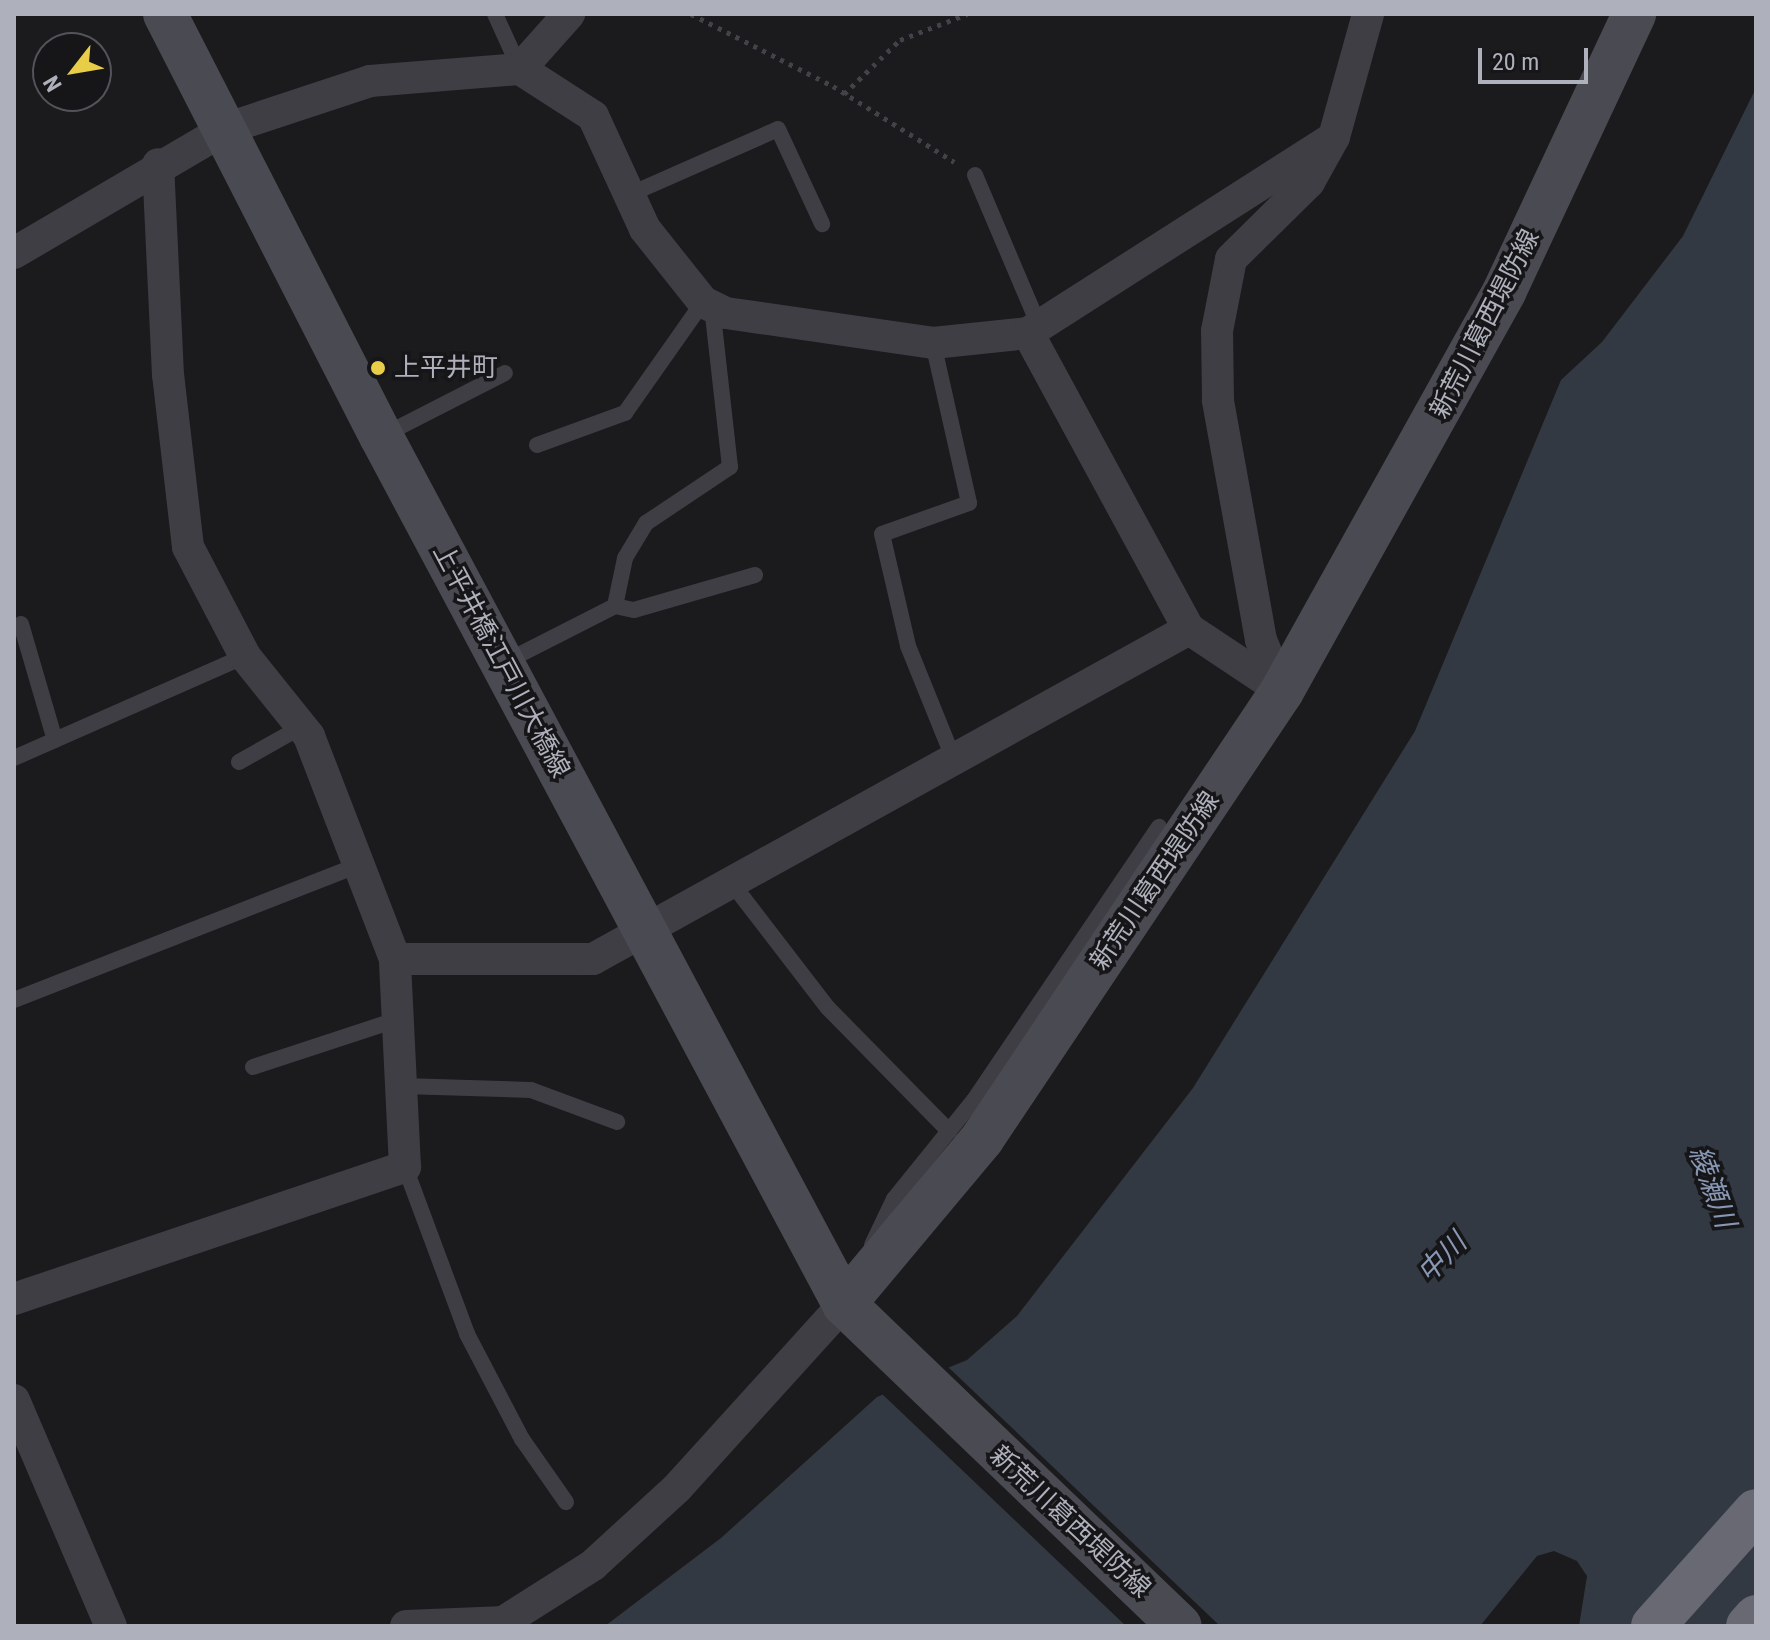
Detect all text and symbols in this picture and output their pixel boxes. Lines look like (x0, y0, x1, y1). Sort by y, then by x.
north arrow (32, 32, 112, 112)
scale bar (1482, 32, 1592, 82)
text: 20 m (1492, 48, 1539, 76)
text: N (39, 71, 67, 96)
street label: 新荒川葛西堤防線 (1424, 224, 1546, 424)
place label: 上平井町 (394, 352, 498, 384)
marker: 上平井町 (369, 359, 387, 377)
street label: 上平井橋江戸川大橋線 (426, 539, 576, 783)
street label: 新荒川葛西堤防線 (1084, 786, 1226, 976)
water label: 綾瀬川 (1682, 1142, 1742, 1232)
water label: 中川 (1410, 1226, 1474, 1290)
street label: 新荒川葛西堤防線 (983, 1440, 1157, 1604)

